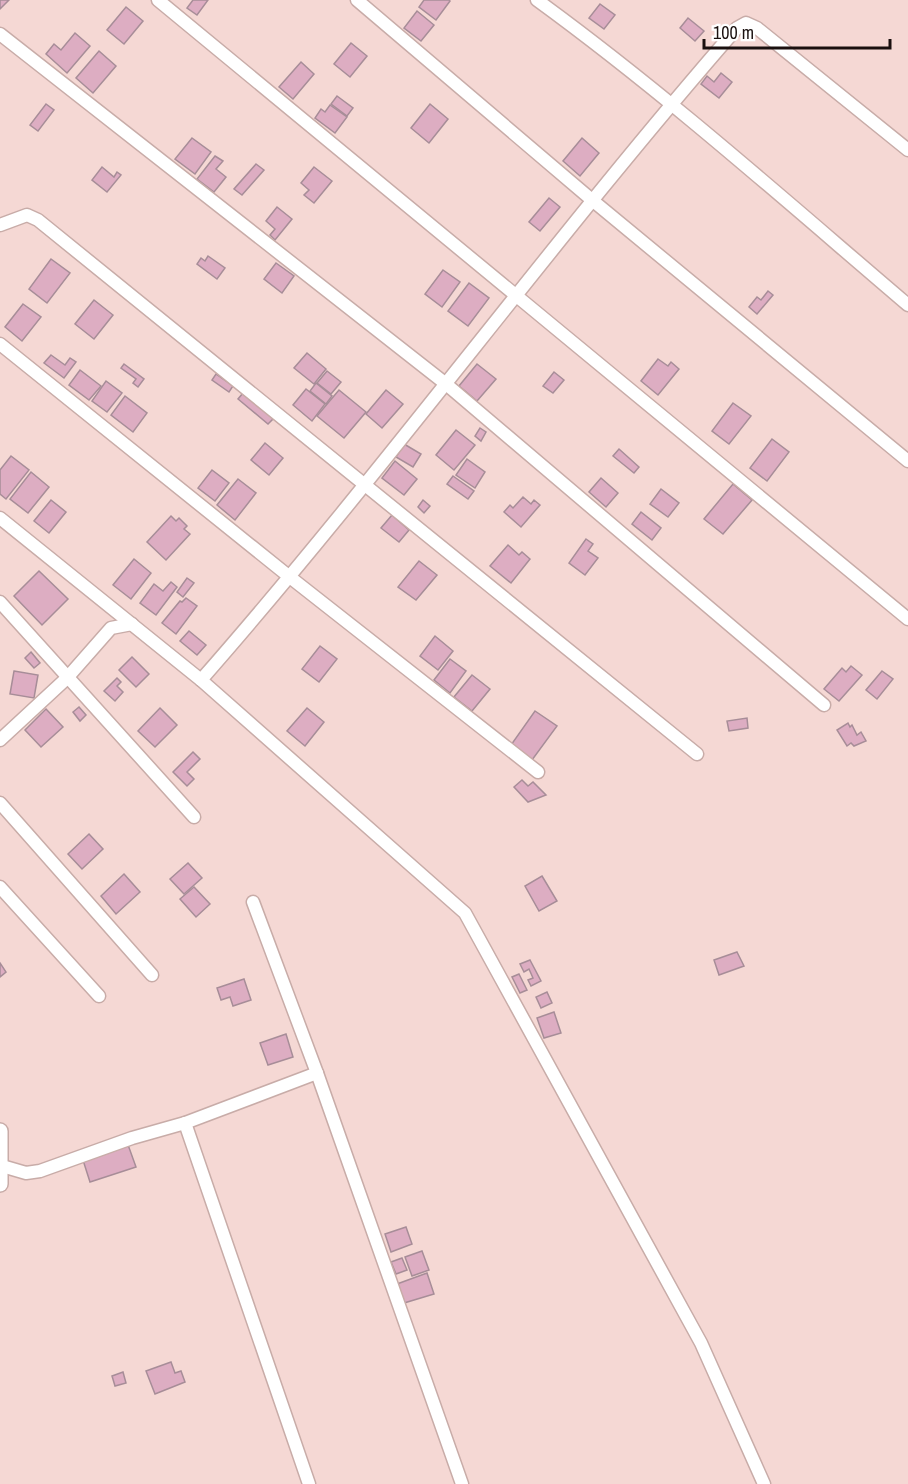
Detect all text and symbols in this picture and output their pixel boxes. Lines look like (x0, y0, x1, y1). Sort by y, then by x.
scale bar (704, 12, 890, 50)
text: 100 m (713, 20, 754, 45)

